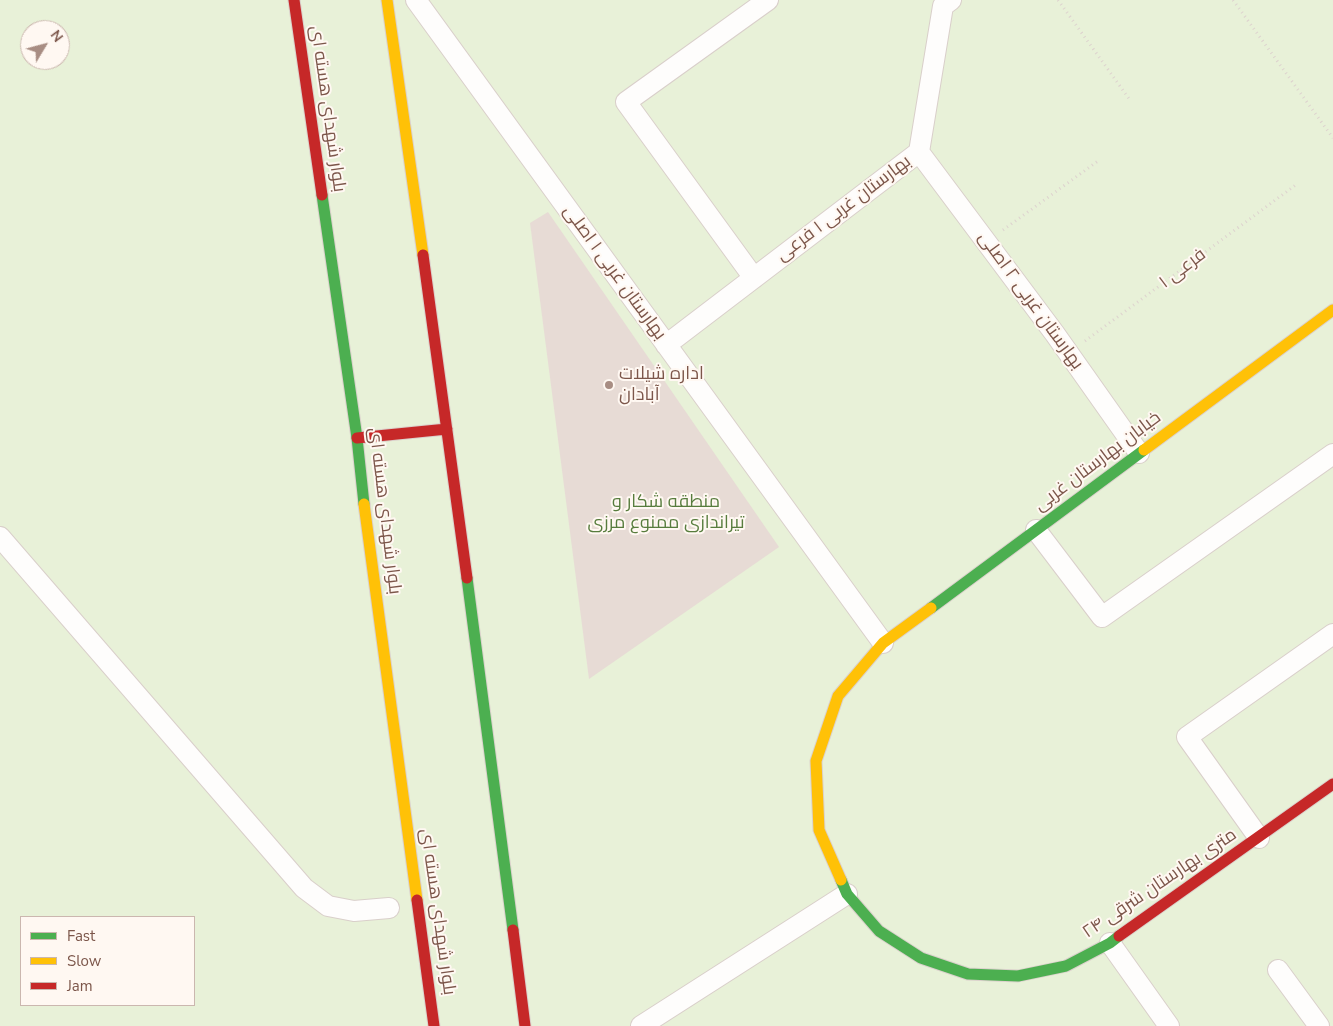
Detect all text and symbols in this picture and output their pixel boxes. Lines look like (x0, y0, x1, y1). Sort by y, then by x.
north arrow (20, 20, 70, 70)
street label: بلوار شهدای هسته ای (305, 24, 349, 194)
text: N (46, 26, 67, 46)
street label: بهارستان غربی ۱ فرعی (772, 151, 916, 267)
street label: بهارستان غربی ۱ اصلی (558, 201, 670, 345)
street label: بهارستان غربی ۲ اصلی (973, 228, 1087, 374)
street label: ۱ فرعی (1155, 244, 1211, 294)
place label: اداره شیلات آبادان (619, 364, 704, 406)
marker: اداره شیلات آبادان (603, 379, 615, 391)
street label: خیابان بهارستان غربی (1030, 407, 1166, 517)
street label: بلوار شهدای هسته ای (363, 426, 405, 596)
park label: منطقه شکار و تیراندازی ممنوع مرزی (588, 492, 744, 534)
street label: ۲۴ متری بهارستان شرقی (1079, 824, 1241, 944)
street label: بلوار شهدای هسته ای (415, 827, 459, 997)
legend (20, 916, 195, 1006)
text: Fast (67, 926, 95, 946)
text: Slow (67, 951, 101, 971)
text: Jam (67, 976, 93, 996)

